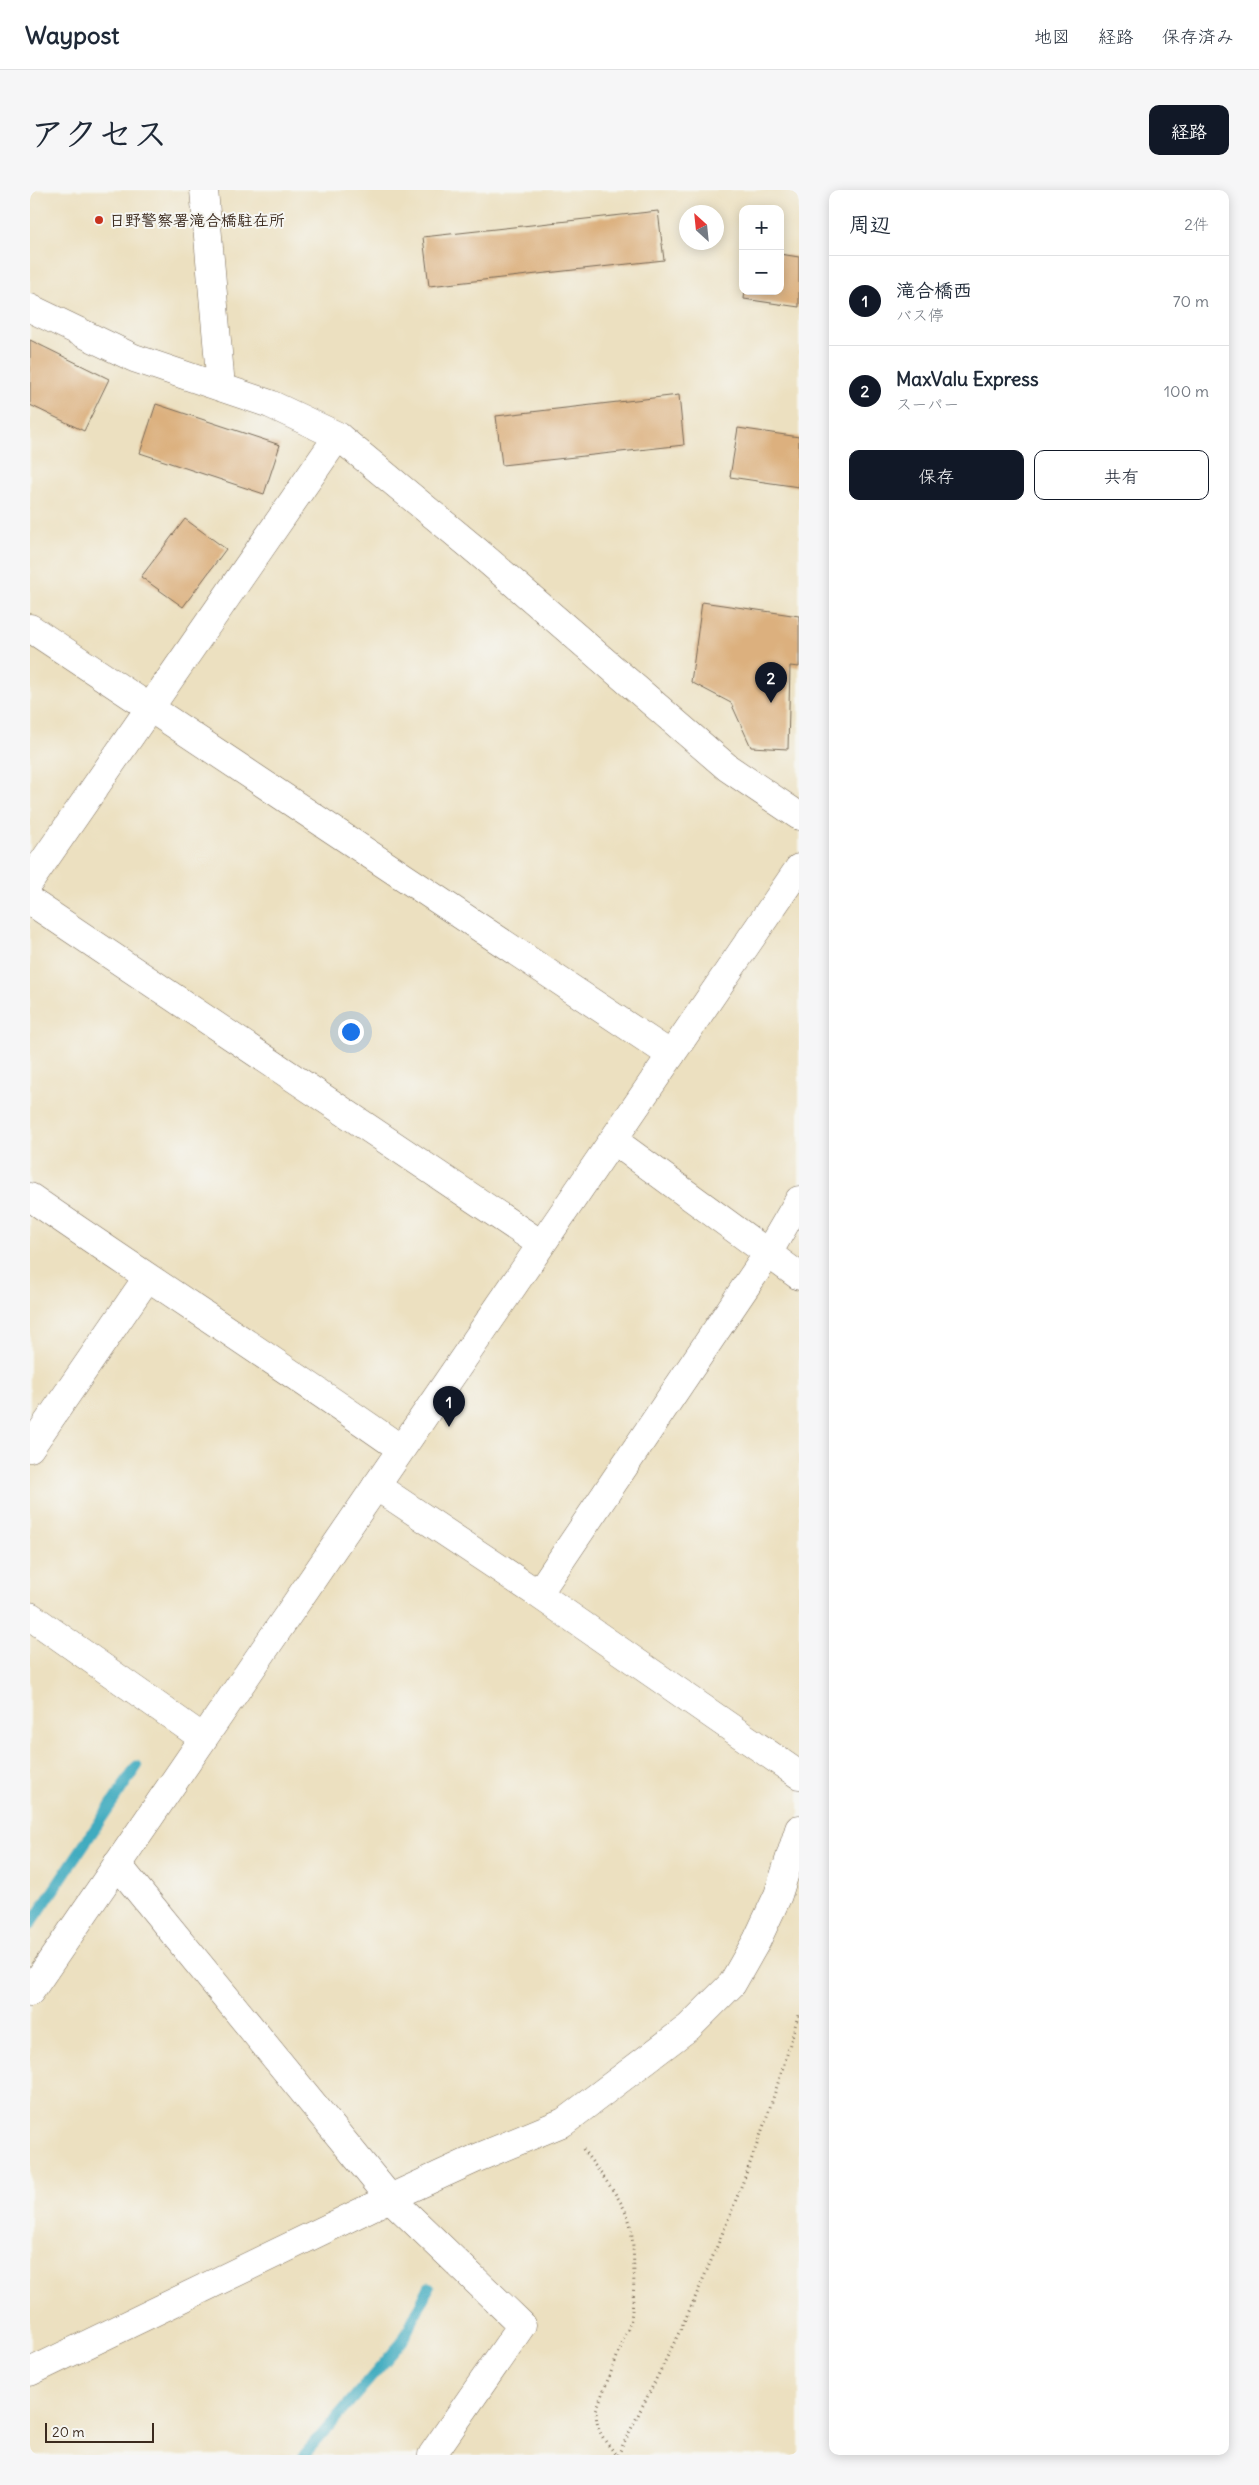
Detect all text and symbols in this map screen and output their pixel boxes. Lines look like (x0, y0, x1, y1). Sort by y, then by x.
text: Waypost (25, 20, 119, 50)
text: 地図 (1034, 25, 1070, 48)
text: 経路 (1098, 25, 1134, 48)
text: 保存済み (1162, 25, 1234, 48)
button: 経路 (1149, 105, 1229, 155)
text: アクセス (30, 111, 168, 155)
north arrow (679, 205, 724, 250)
map controls (739, 205, 784, 295)
button: + (739, 205, 784, 250)
place label: 日野警察署滝合橋駐在所 (109, 210, 285, 230)
text: 周辺 (849, 211, 891, 238)
marker: 日野警察署滝合橋駐在所 (93, 214, 105, 226)
text: 2件 (1184, 214, 1209, 234)
button: − (739, 250, 784, 295)
text: 滝合橋西 (896, 278, 972, 302)
text: 1 (862, 291, 868, 311)
text: 70 m (1173, 291, 1209, 311)
text: バス停 (896, 305, 944, 325)
text: MaxValu Express (896, 367, 1039, 391)
text: 2 (861, 381, 869, 401)
text: 100 m (1164, 381, 1209, 401)
text: スーパー (896, 394, 959, 414)
button: 保存 (849, 450, 1024, 500)
button: 共有 (1034, 450, 1209, 500)
pin: 2 (755, 662, 787, 703)
your location (338, 1019, 364, 1045)
pin: 1 (433, 1386, 465, 1427)
scale bar (45, 2420, 154, 2443)
text: 20 m (52, 2423, 85, 2441)

